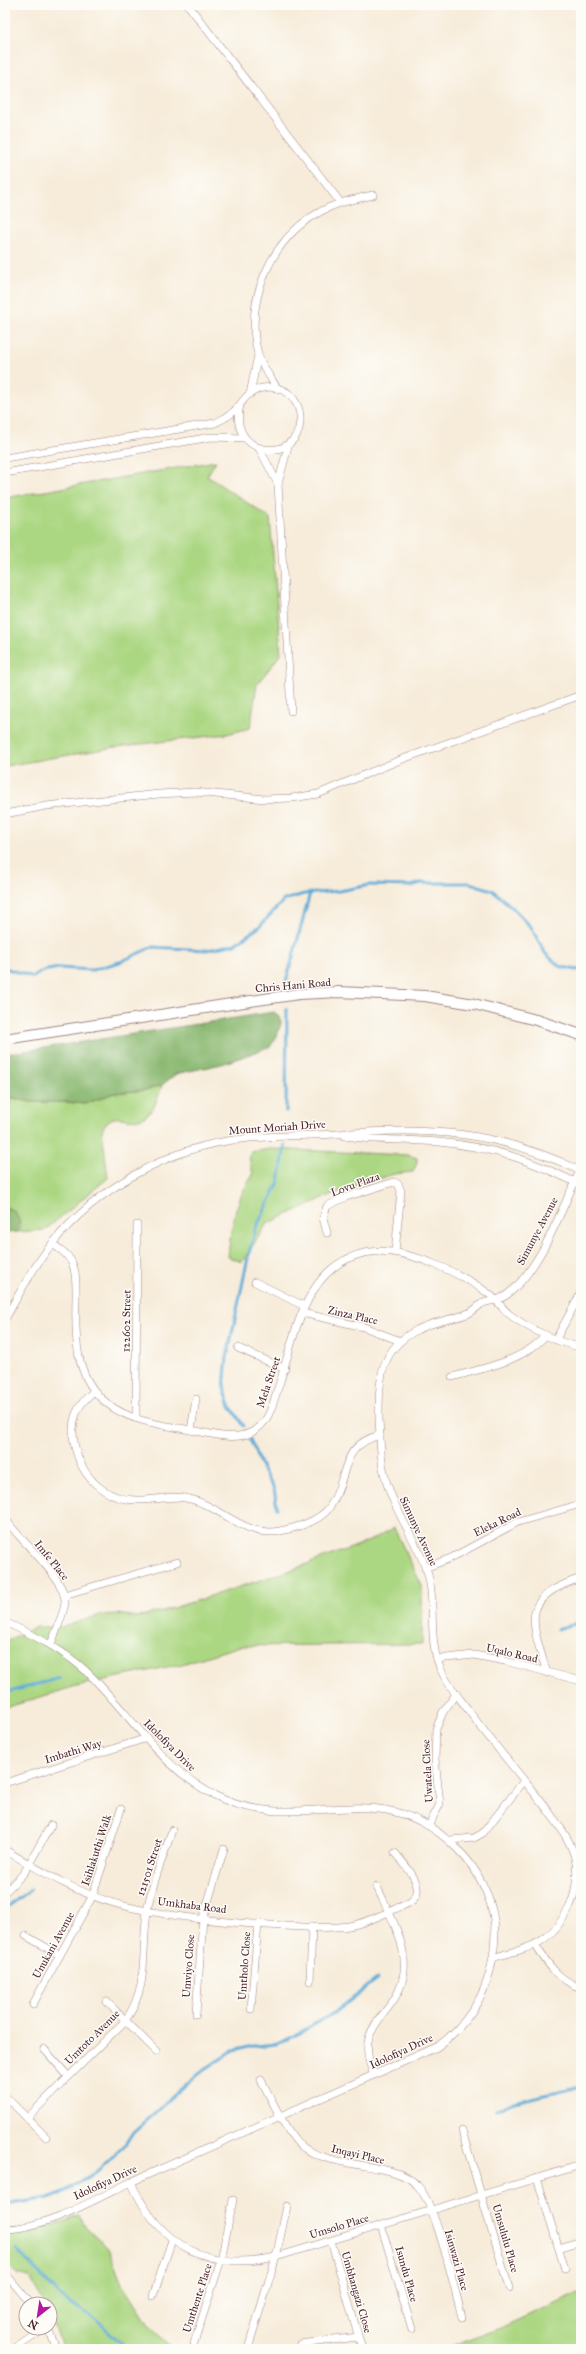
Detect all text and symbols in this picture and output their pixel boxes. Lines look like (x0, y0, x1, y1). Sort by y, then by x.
street label: Chris Hani Road (255, 976, 332, 995)
street label: Mount Moriah Drive (228, 1118, 326, 1137)
street label: Lovu Plaza (329, 1170, 382, 1199)
street label: Simunye Avenue (514, 1195, 561, 1267)
street label: 122602 Street (119, 1290, 134, 1352)
street label: Zinza Place (327, 1303, 380, 1328)
street label: Mela Street (254, 1355, 283, 1409)
street label: Simunye Avenue (397, 1494, 440, 1568)
street label: Eleka Road (471, 1505, 523, 1539)
street label: Imfe Place (32, 1538, 72, 1583)
street label: Uqalo Road (485, 1641, 539, 1667)
street label: Idolofiya Drive (141, 1717, 199, 1774)
street label: Imbathi Way (43, 1736, 104, 1766)
street label: Uwatela Close (419, 1739, 436, 1803)
street label: Isihlakuthi Walk (79, 1812, 114, 1888)
street label: 121501 Street (134, 1837, 165, 1897)
street label: Umkhaba Road (157, 1895, 228, 1916)
street label: Unukani Avenue (30, 1909, 77, 1981)
street label: Umtholo Close (236, 1931, 253, 2001)
street label: Umviyo Close (180, 1934, 197, 1998)
street label: Umtoto Avenue (62, 2007, 123, 2067)
street label: Idolofiya Drive (368, 2031, 435, 2072)
street label: Inqayi Place (330, 2142, 386, 2168)
street label: Idolofiya Drive (72, 2162, 139, 2203)
street label: Umsululu Place (490, 2202, 522, 2274)
street label: Umsolo Place (308, 2211, 371, 2242)
street label: Isinwazi Place (442, 2228, 472, 2293)
street label: Isundu Place (392, 2245, 421, 2304)
street label: Umbhangazi Close (339, 2250, 375, 2335)
street label: Umthente Place (180, 2261, 215, 2334)
north arrow (18, 2296, 58, 2336)
text: N (25, 2316, 41, 2332)

